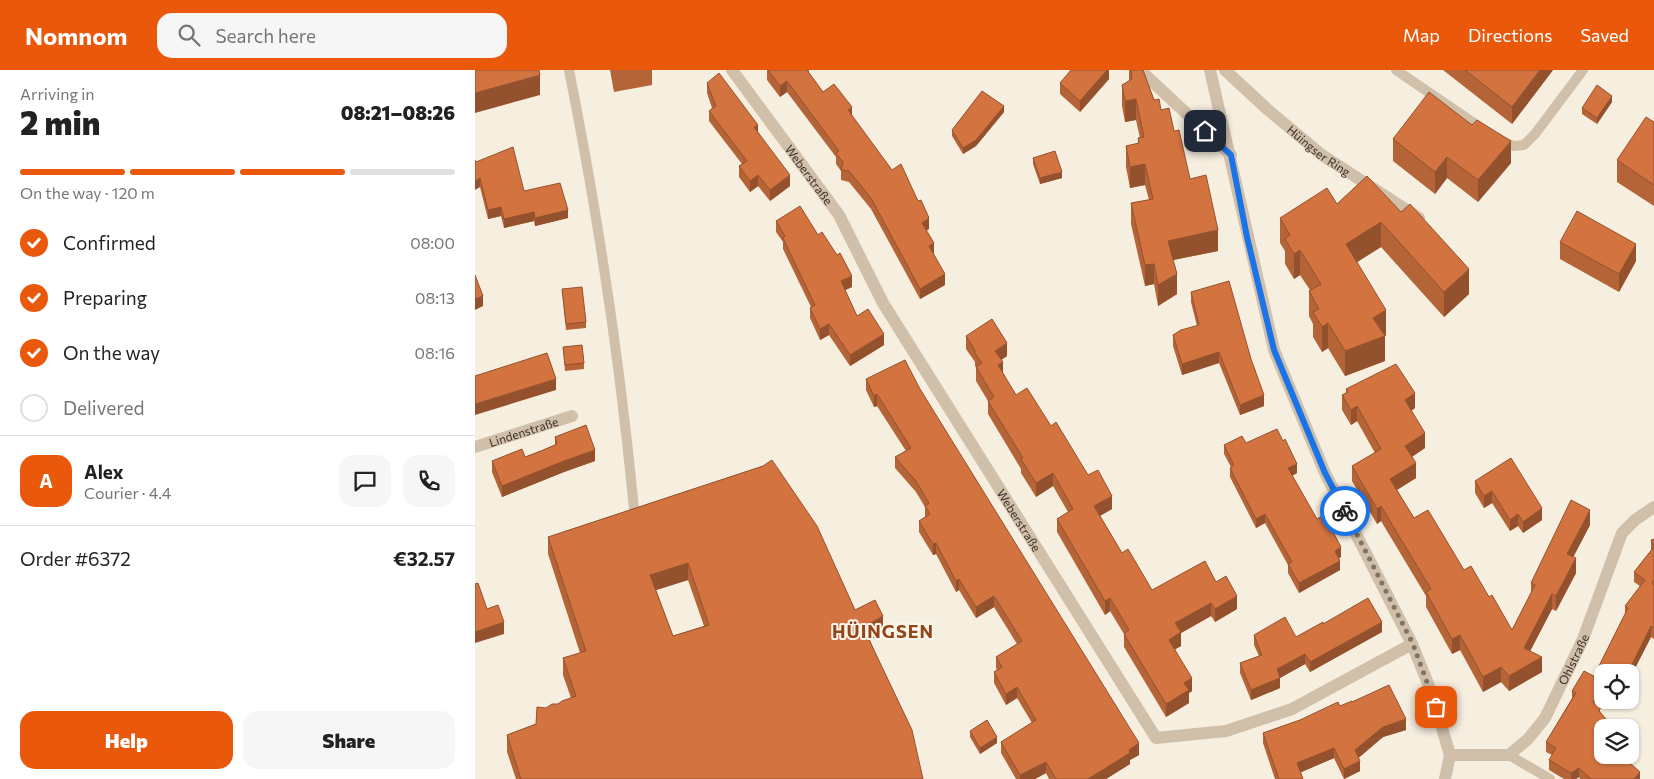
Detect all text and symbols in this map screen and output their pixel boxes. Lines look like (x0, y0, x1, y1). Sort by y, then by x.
search box (157, 13, 507, 58)
text: Nomnom (25, 21, 127, 50)
icon: search (175, 21, 203, 49)
text: Search here (215, 24, 316, 47)
text: Map (1403, 24, 1440, 46)
text: Directions (1468, 24, 1552, 46)
text: Saved (1580, 24, 1629, 46)
text: Arriving in (20, 84, 94, 103)
text: 08:21–08:26 (341, 101, 455, 124)
text: 2 min (20, 102, 100, 142)
pin (1184, 110, 1226, 152)
icon: home (1191, 117, 1219, 145)
street label: Hüingser Ring (1285, 122, 1354, 179)
street label: Weberstraße (783, 142, 836, 207)
text: On the way · 120 m (20, 183, 155, 202)
icon: check (20, 229, 48, 257)
text: Confirmed (63, 231, 156, 254)
text: 08:00 (410, 233, 455, 252)
icon: check (20, 284, 48, 312)
text: Preparing (63, 286, 147, 309)
text: 08:13 (415, 288, 455, 307)
icon: check (20, 339, 48, 367)
text: On the way (63, 341, 160, 364)
text: 08:16 (415, 343, 455, 362)
text: Delivered (63, 396, 144, 419)
street label: Lindenstraße (487, 414, 560, 449)
button: chat (339, 455, 391, 507)
button: phone (403, 455, 455, 507)
text: Alex (84, 460, 124, 483)
text: A (39, 469, 53, 492)
text: Courier · 4.4 (84, 483, 171, 502)
street label: Weberstraße (995, 486, 1044, 554)
courier (1320, 486, 1370, 536)
icon: bike (1331, 497, 1359, 525)
text: Order #6372 (20, 547, 131, 570)
text: €32.57 (393, 547, 455, 570)
district label: HÜINGSEN (832, 620, 934, 642)
street label: Ohlstraße (1555, 632, 1591, 687)
map controls (1594, 664, 1639, 764)
button: locate (1594, 664, 1639, 709)
pin (1415, 686, 1457, 728)
icon: bag (1422, 693, 1450, 721)
button: Help (20, 711, 233, 769)
button: Share (243, 711, 455, 769)
button: layers (1594, 719, 1639, 764)

